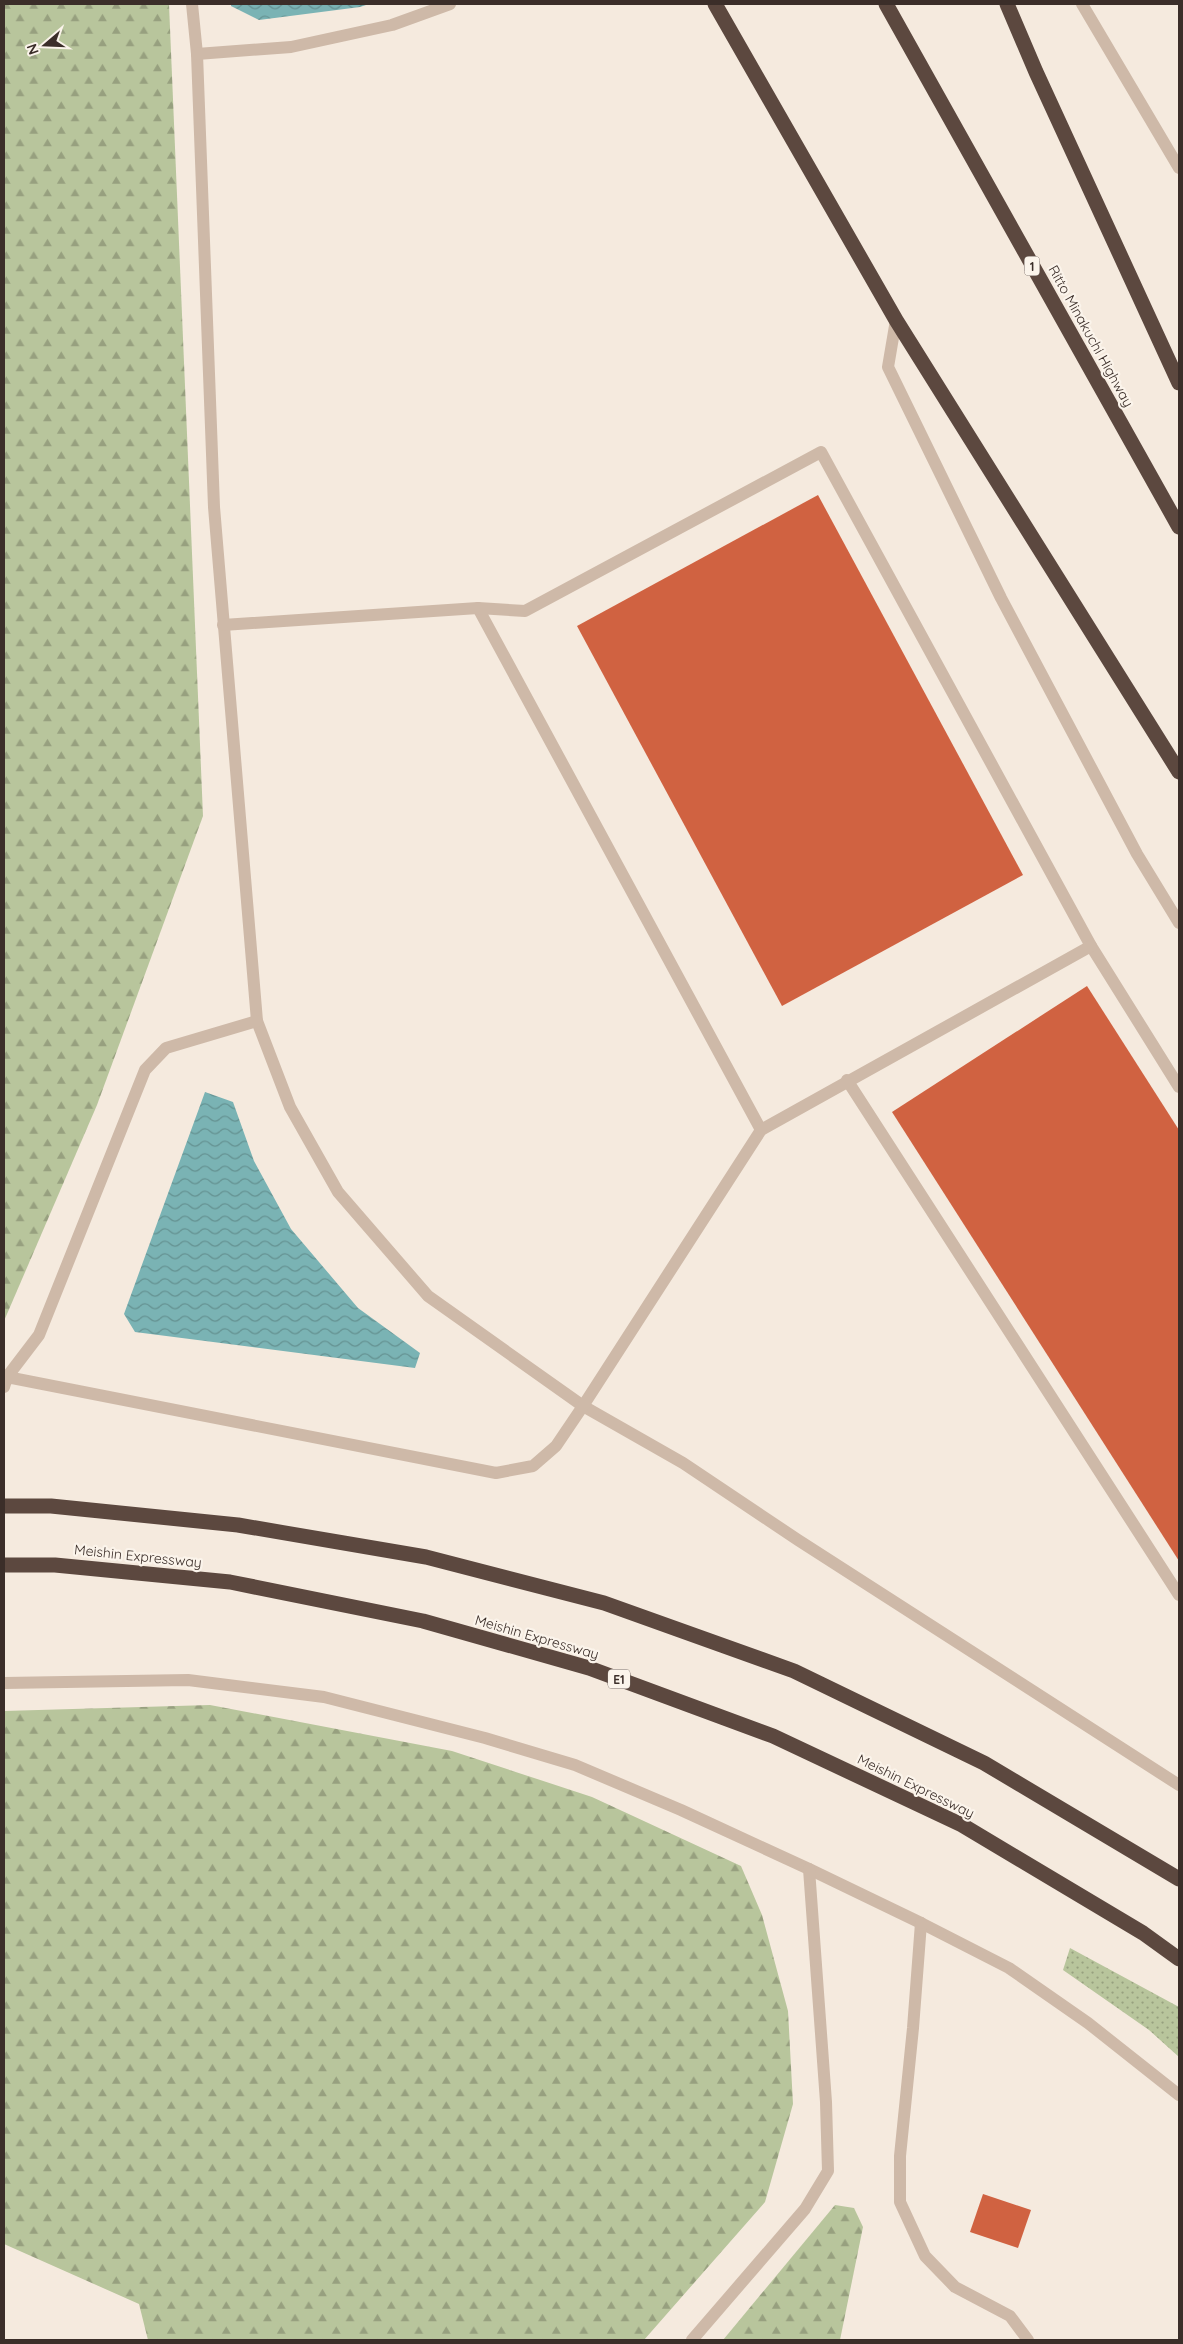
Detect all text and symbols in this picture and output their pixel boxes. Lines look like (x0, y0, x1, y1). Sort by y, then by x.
north arrow (20, 20, 70, 70)
text: N (23, 41, 43, 57)
road number: 1 (1024, 256, 1040, 276)
street label: Ritto Minakuchi Highway (1044, 262, 1138, 410)
street label: Meishin Expressway (73, 1540, 203, 1572)
street label: Meishin Expressway (473, 1611, 601, 1663)
road number: E1 (608, 1670, 630, 1688)
street label: Meishin Expressway (854, 1750, 978, 1822)

